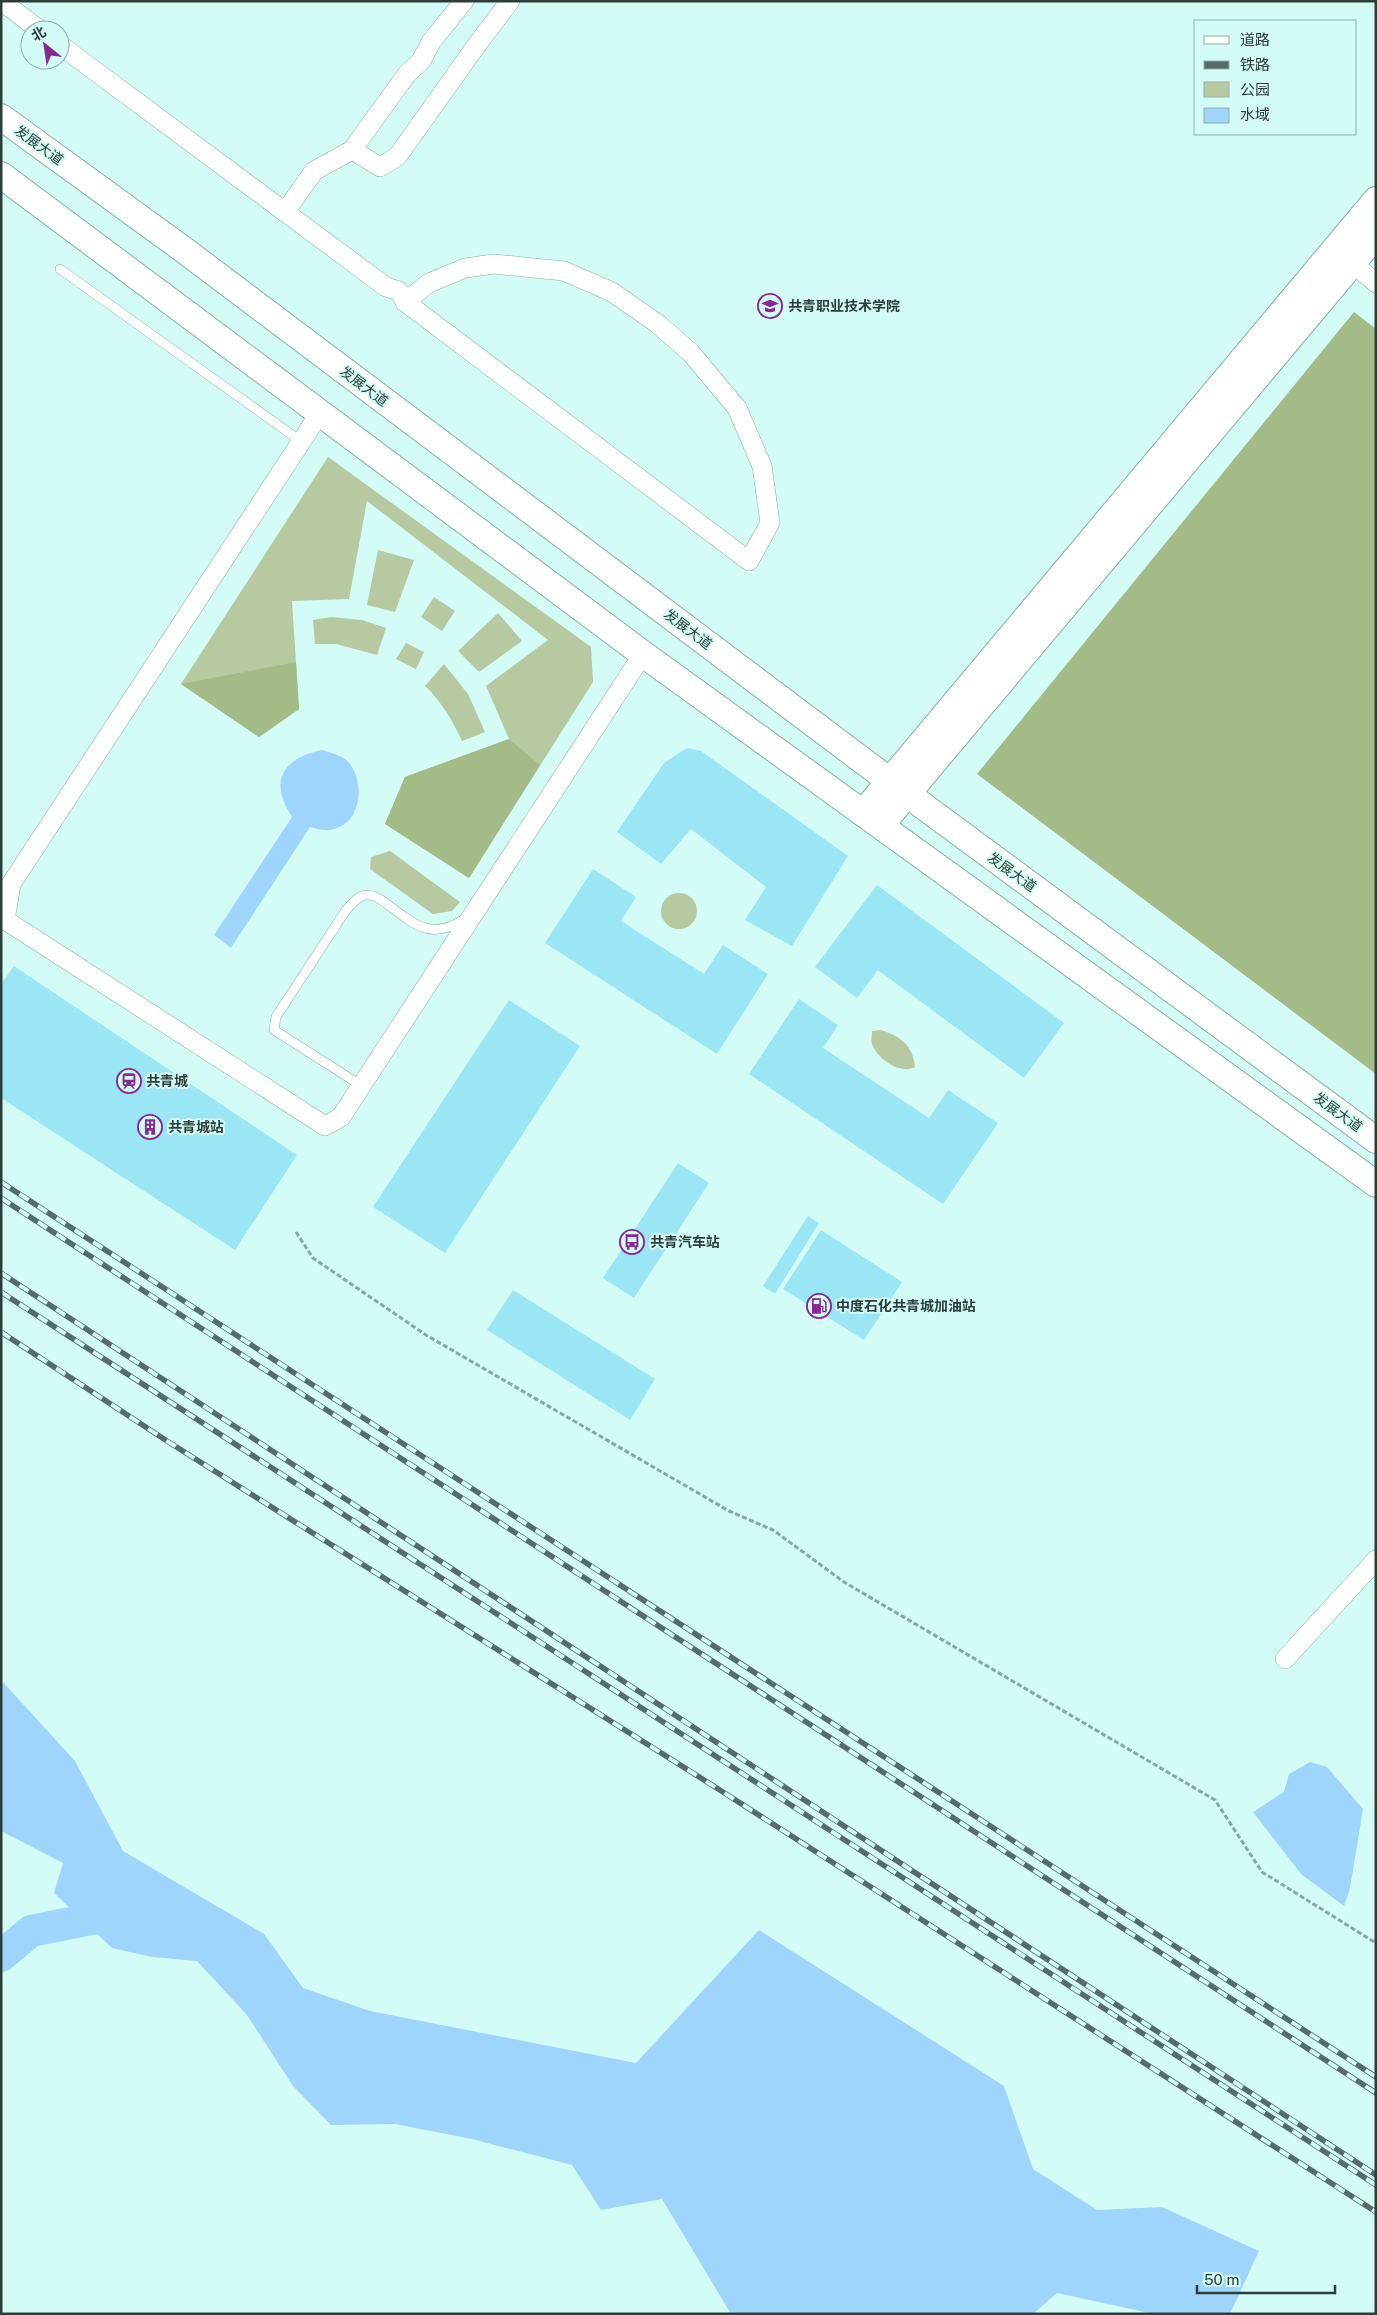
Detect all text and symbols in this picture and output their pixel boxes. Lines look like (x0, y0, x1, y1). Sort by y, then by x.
north arrow (20, 20, 70, 70)
legend (1194, 20, 1357, 135)
text: 北 (28, 23, 49, 44)
text: 道路 (1240, 31, 1270, 48)
text: 铁路 (1240, 56, 1270, 73)
text: 公园 (1240, 81, 1270, 98)
text: 水域 (1240, 106, 1270, 123)
street label: 发展大道 (12, 122, 66, 168)
school or university icon: 共青职业技术学院 (757, 293, 783, 319)
place label: 共青职业技术学院 (788, 298, 900, 314)
street label: 发展大道 (337, 363, 391, 409)
street label: 发展大道 (661, 606, 715, 652)
street label: 发展大道 (985, 849, 1039, 895)
station icon: 共青城 (116, 1068, 142, 1094)
place label: 共青城 (146, 1073, 188, 1089)
street label: 发展大道 (1311, 1089, 1365, 1135)
building icon: 共青城站 (137, 1114, 163, 1140)
place label: 共青城站 (168, 1119, 224, 1135)
bus stop icon: 共青汽车站 (619, 1229, 645, 1255)
place label: 共青汽车站 (650, 1234, 720, 1250)
fuel station icon: 中度石化共青城加油站 (806, 1293, 832, 1319)
place label: 中度石化共青城加油站 (836, 1298, 976, 1314)
scale bar (1197, 2262, 1334, 2294)
text: 50 m (1204, 2271, 1239, 2288)

